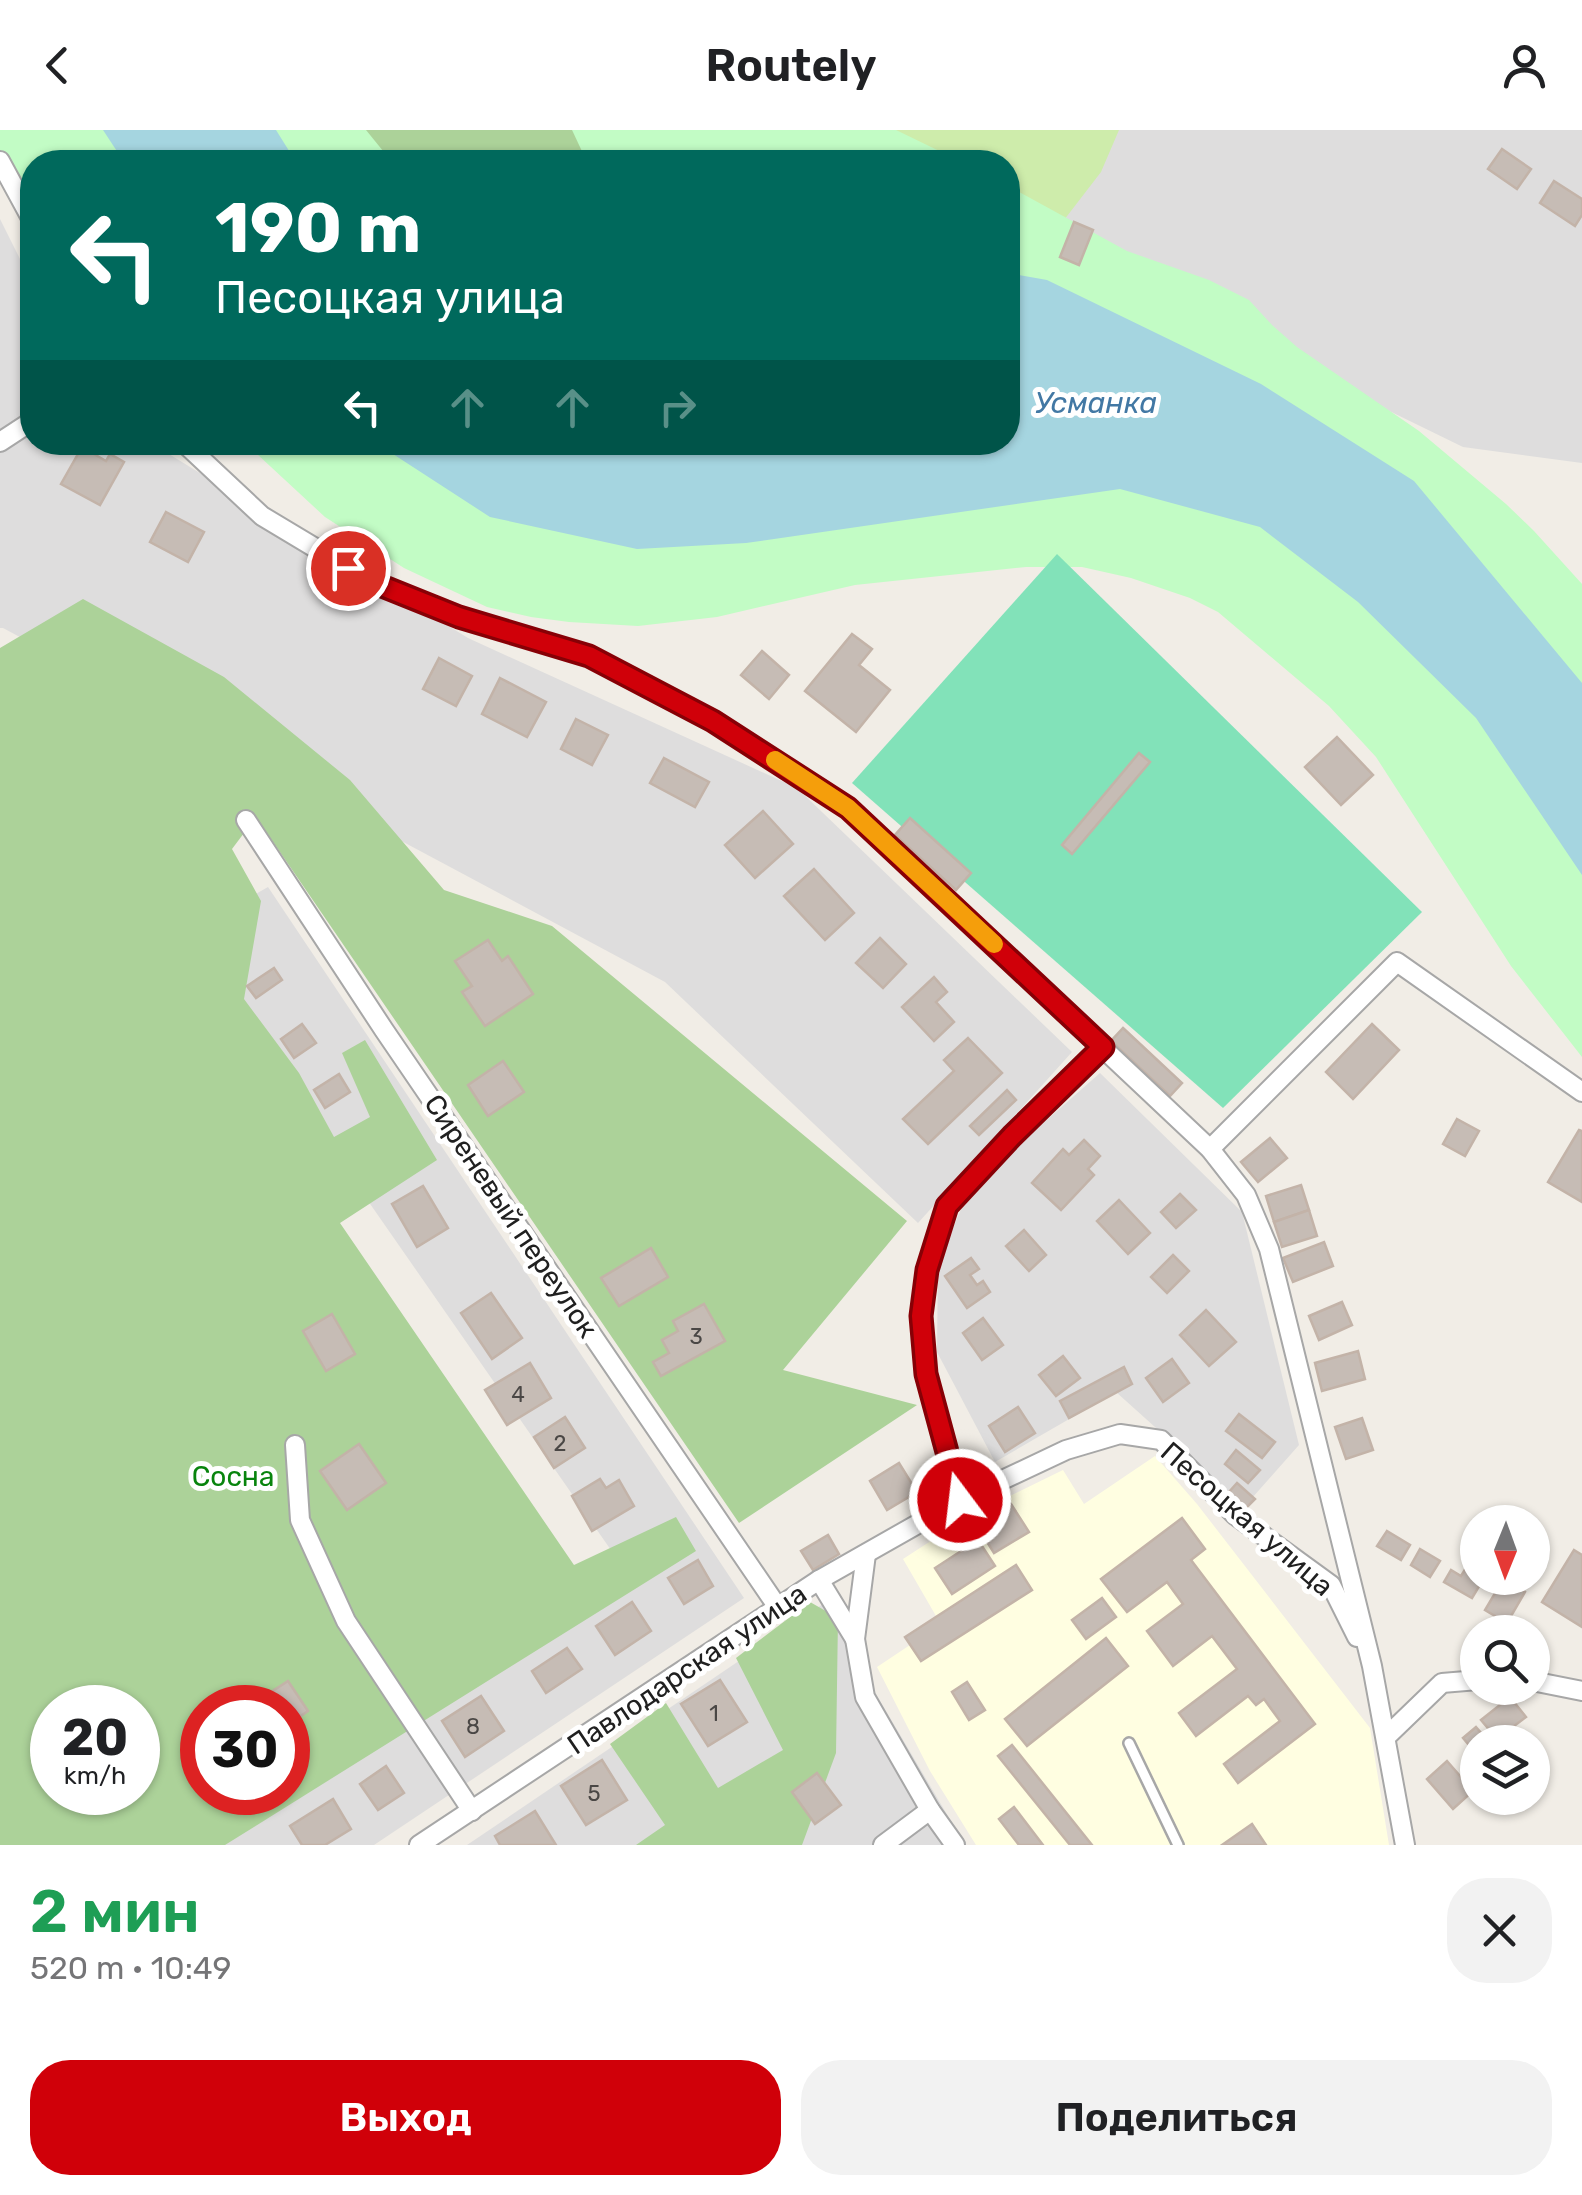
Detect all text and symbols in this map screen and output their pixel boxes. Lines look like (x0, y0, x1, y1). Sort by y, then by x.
icon: back (30, 38, 85, 93)
icon: person (1497, 38, 1552, 93)
text: Routely (705, 39, 877, 92)
text: 190 m (215, 187, 421, 270)
icon: left (50, 190, 180, 320)
text: Песоцкая улица (215, 271, 565, 324)
icon: left (335, 380, 390, 435)
icon: ahead (440, 380, 495, 435)
icon: ahead (545, 380, 600, 435)
icon: right (650, 380, 705, 435)
water label: Усманка (1035, 385, 1157, 421)
pin (306, 526, 391, 611)
icon: arrive (321, 541, 376, 596)
street label: Сиреневый переулок (417, 1088, 605, 1344)
house number: 3 (689, 1323, 703, 1350)
house number: 4 (511, 1381, 525, 1408)
house number: 2 (554, 1430, 566, 1457)
street label: Песоцкая улица (1154, 1435, 1340, 1603)
position arrow (908, 1448, 1012, 1552)
park label: Сосна (192, 1460, 274, 1493)
north arrow (1460, 1505, 1550, 1595)
map controls (1460, 1505, 1550, 1815)
street label: Павлодарская улица (561, 1577, 813, 1761)
button: search (1460, 1615, 1550, 1705)
speed limit sign: 30 (180, 1685, 310, 1815)
house number: 1 (709, 1700, 719, 1727)
text: 20 (62, 1708, 128, 1768)
house number: 8 (466, 1713, 480, 1740)
button: layers (1460, 1725, 1550, 1815)
text: km/h (64, 1761, 126, 1790)
house number: 5 (587, 1780, 601, 1807)
text: 2 мин (30, 1876, 200, 1947)
button: close (1447, 1878, 1552, 1983)
text: 520 m · 10:49 (30, 1949, 231, 1987)
button: Выход (30, 2060, 781, 2175)
button: Поделиться (801, 2060, 1552, 2175)

